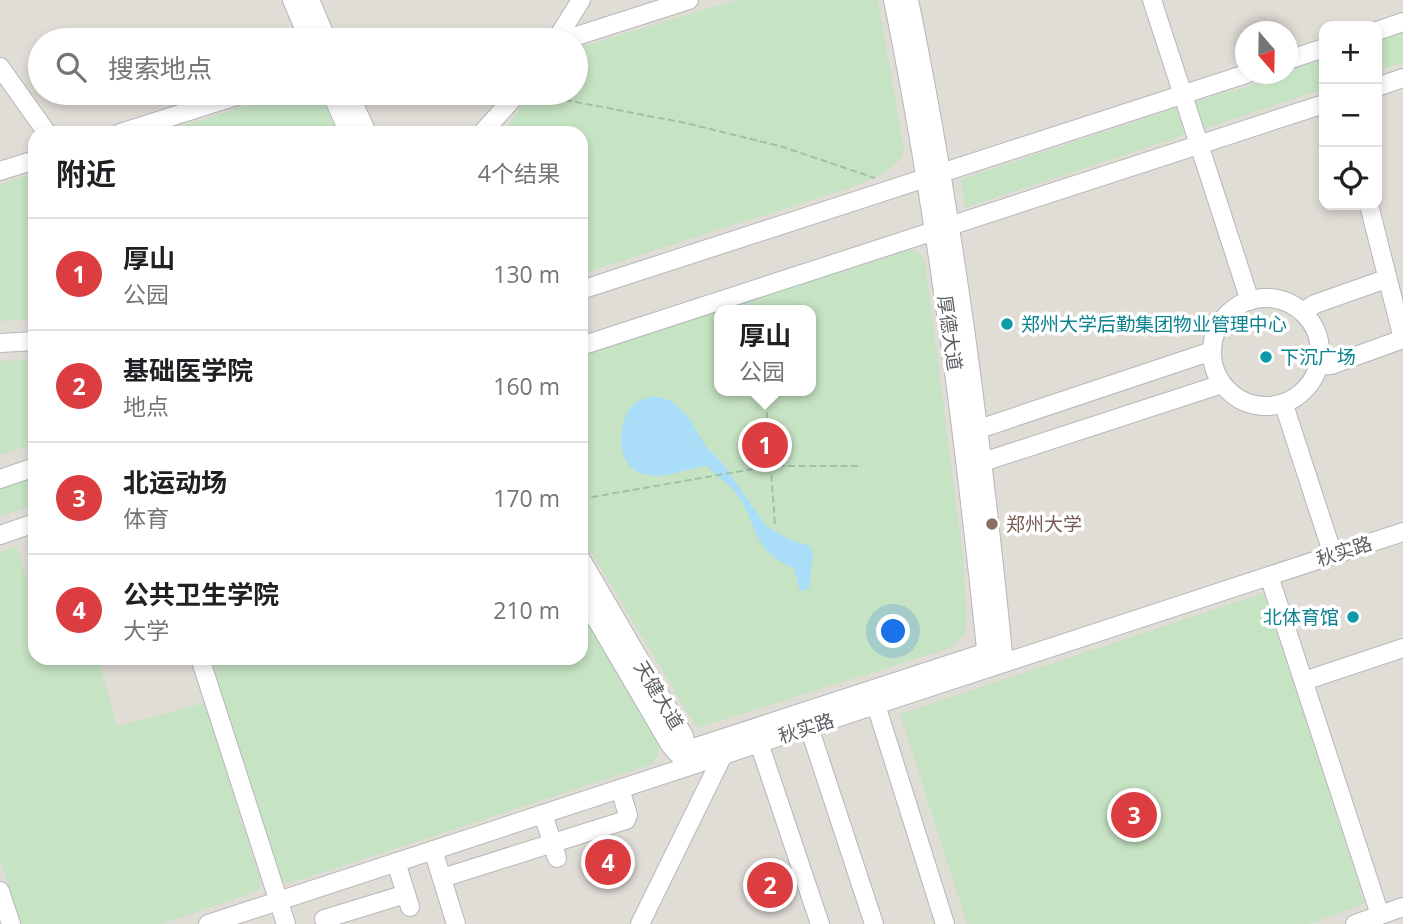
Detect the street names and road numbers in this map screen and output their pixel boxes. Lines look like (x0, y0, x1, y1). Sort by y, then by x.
street label: 厚德大道 (932, 294, 968, 372)
street label: 秋实路 (1313, 530, 1375, 572)
street label: 天健大道 (628, 656, 690, 734)
street label: 秋实路 (775, 707, 837, 749)

